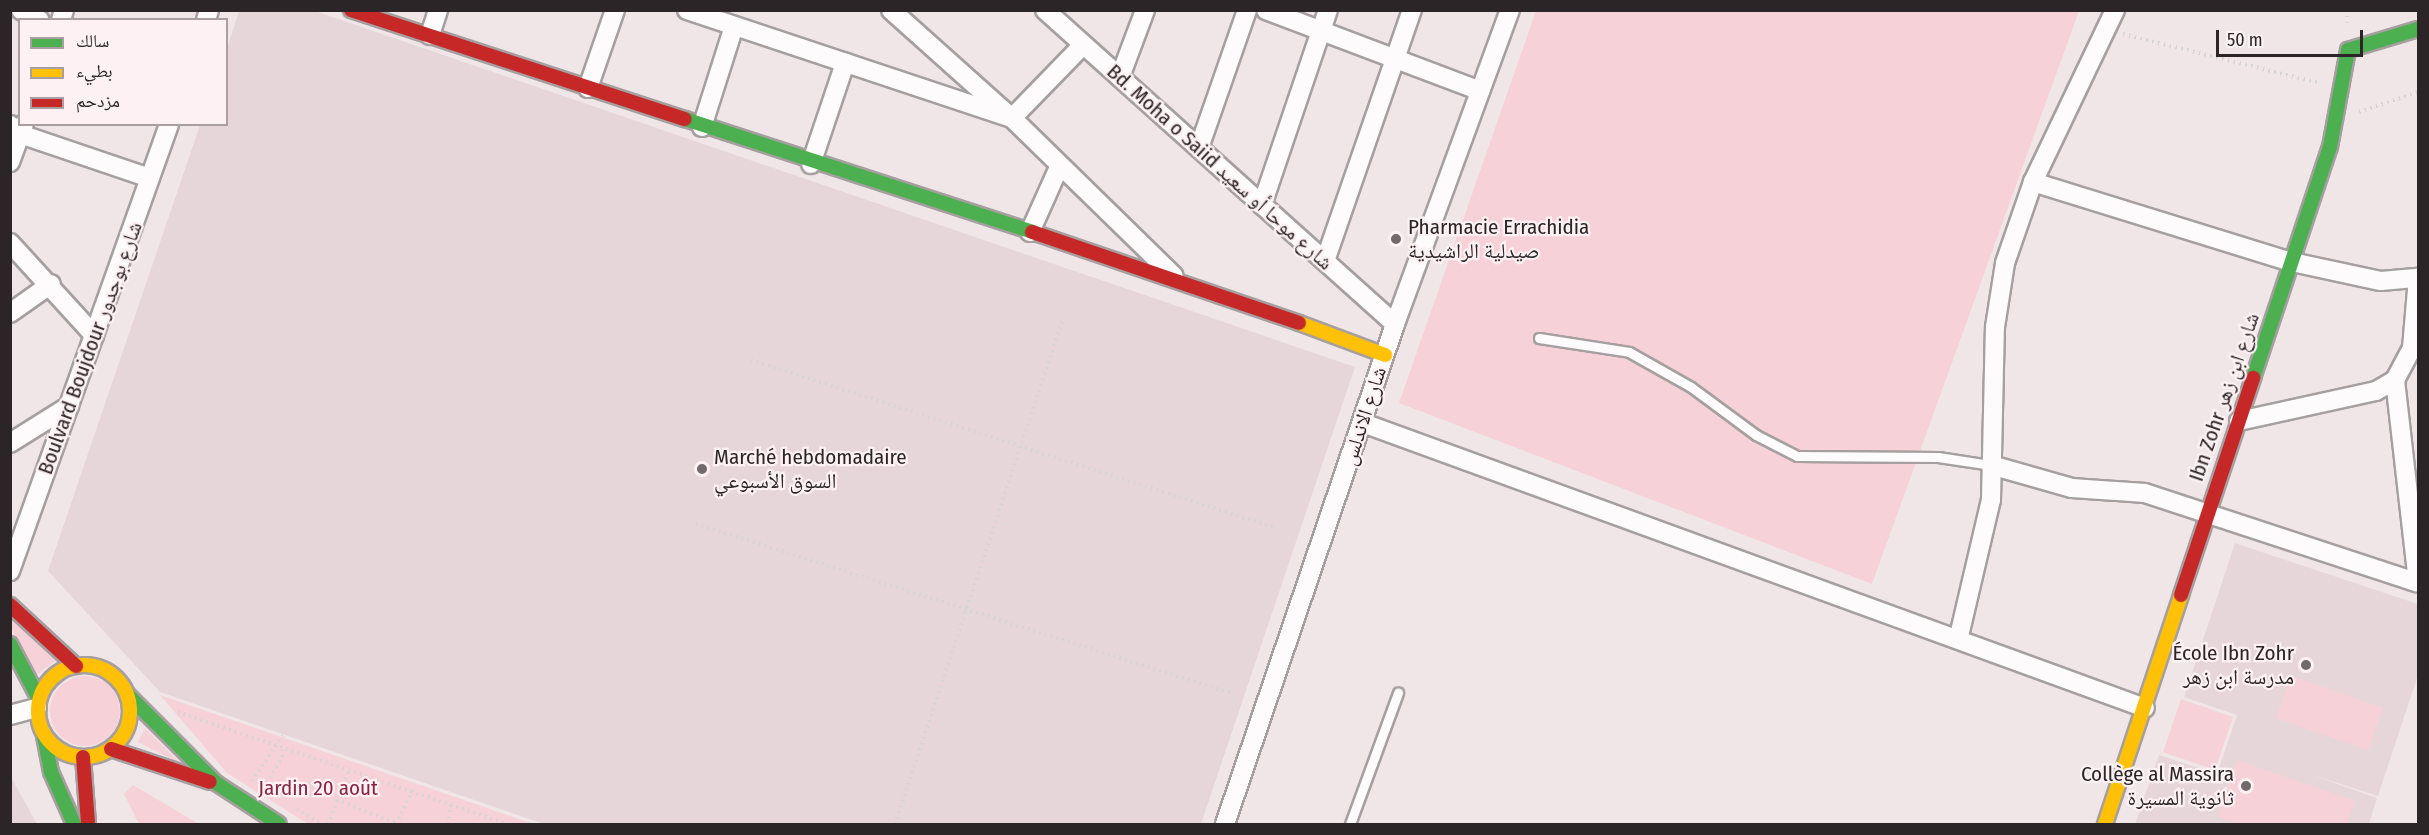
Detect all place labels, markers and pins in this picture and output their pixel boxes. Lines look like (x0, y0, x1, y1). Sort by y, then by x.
place label: Pharmacie Errachidia صيدلية الراشيدية (1408, 214, 1589, 264)
marker: Pharmacie Errachidia صيدلية الراشيدية (1389, 232, 1403, 246)
place label: Marché hebdomadaire السوق الأسبوعي (714, 444, 907, 494)
marker: Marché hebdomadaire السوق الأسبوعي (695, 462, 709, 476)
place label: École Ibn Zohr مدرسة ابن زهر (2173, 640, 2294, 690)
marker: École Ibn Zohr مدرسة ابن زهر (2299, 658, 2313, 672)
place label: Collège al Massira ثانوية المسيرة (2081, 761, 2234, 811)
marker: Collège al Massira ثانوية المسيرة (2239, 779, 2253, 793)

